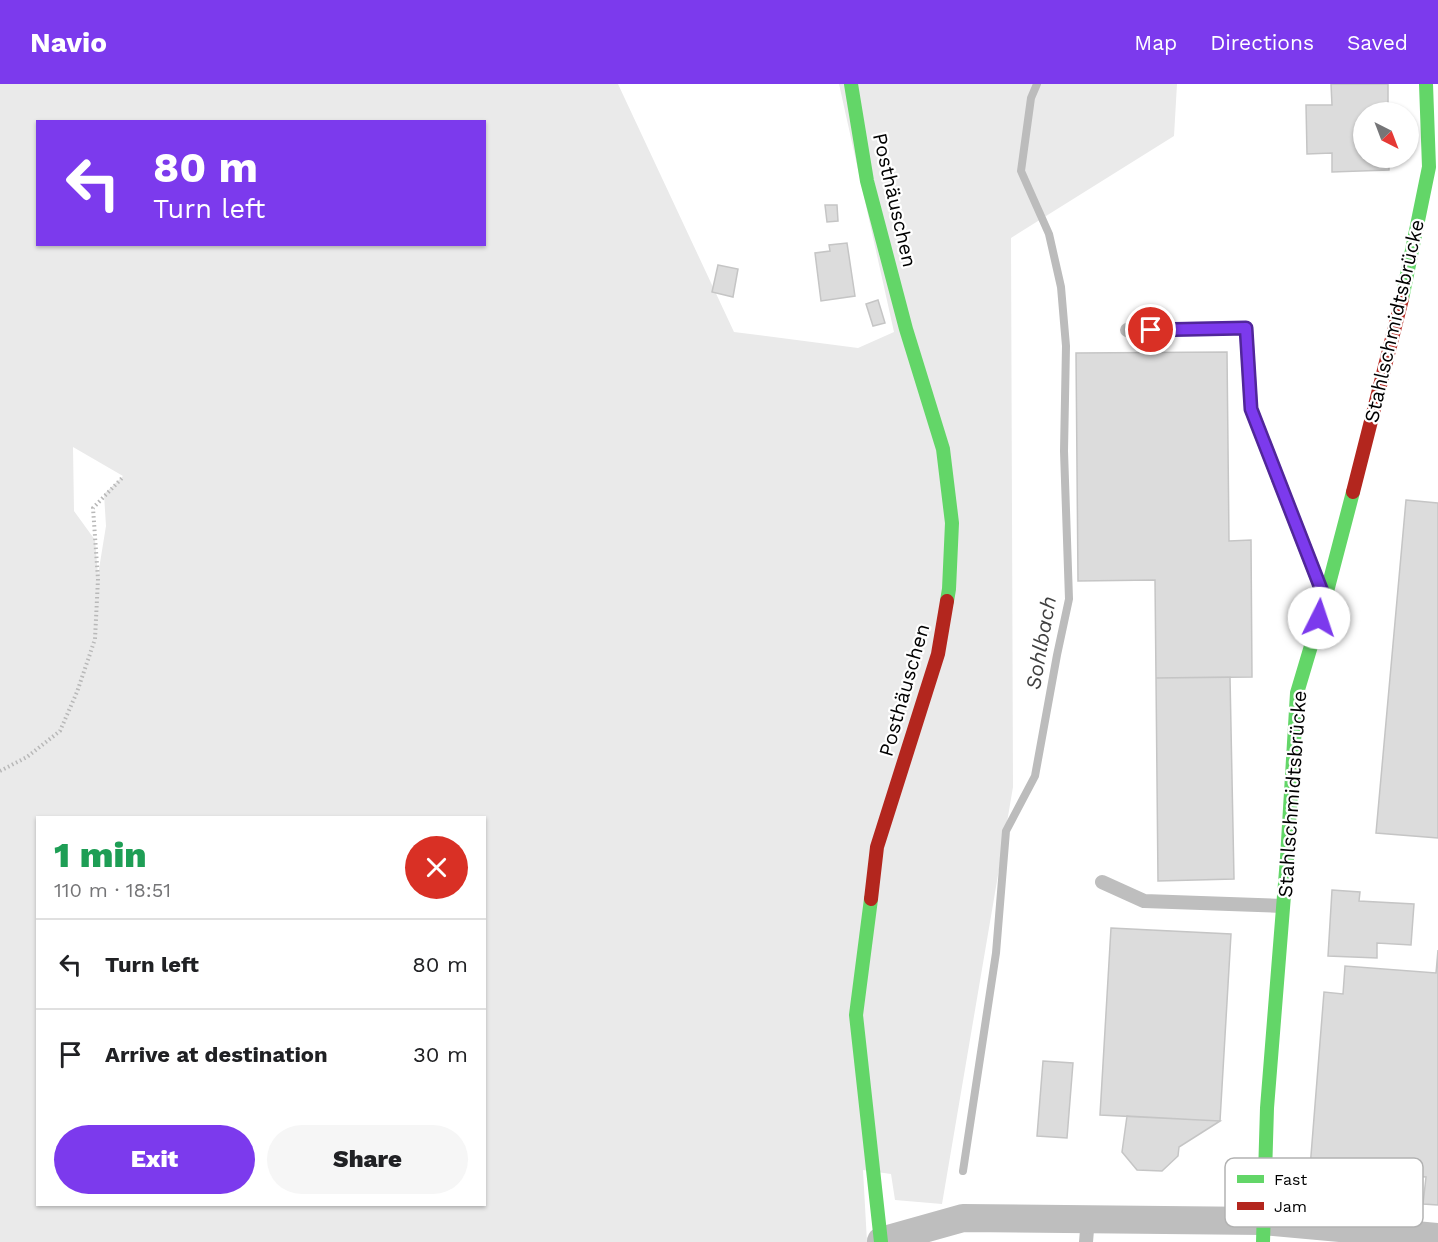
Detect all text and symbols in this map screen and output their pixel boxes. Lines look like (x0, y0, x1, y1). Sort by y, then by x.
text: Navio (30, 26, 107, 59)
text: Map (1134, 30, 1177, 55)
text: Directions (1210, 30, 1314, 55)
text: Saved (1347, 30, 1408, 55)
north arrow (1353, 102, 1419, 168)
map controls (1353, 102, 1419, 168)
street label: Posthäuschen (868, 131, 922, 269)
text: 80 m (153, 143, 258, 192)
icon: left (54, 144, 132, 222)
text: Turn left (153, 193, 265, 225)
street label: Stahlschmidtsbrücke (1359, 217, 1429, 425)
pin (1125, 304, 1176, 355)
icon: arrive (1134, 313, 1167, 346)
position arrow (1287, 586, 1351, 650)
water label: Sohlbach (1020, 594, 1061, 692)
street label: Posthäuschen (874, 621, 934, 759)
street label: Stahlschmidtsbrücke (1273, 690, 1311, 898)
text: 1 min (54, 834, 147, 876)
button: close (405, 836, 468, 899)
text: 110 m · 18:51 (54, 878, 171, 902)
icon: left (54, 948, 87, 981)
text: Turn left (105, 952, 199, 977)
text: 80 m (412, 952, 468, 977)
icon: arrive (54, 1038, 87, 1071)
text: Arrive at destination (105, 1042, 328, 1067)
text: 30 m (413, 1042, 468, 1067)
button: Exit (54, 1125, 255, 1194)
button: Share (267, 1125, 468, 1194)
legend (1225, 1158, 1423, 1227)
text: Fast (1274, 1170, 1307, 1189)
text: Jam (1274, 1197, 1307, 1216)

